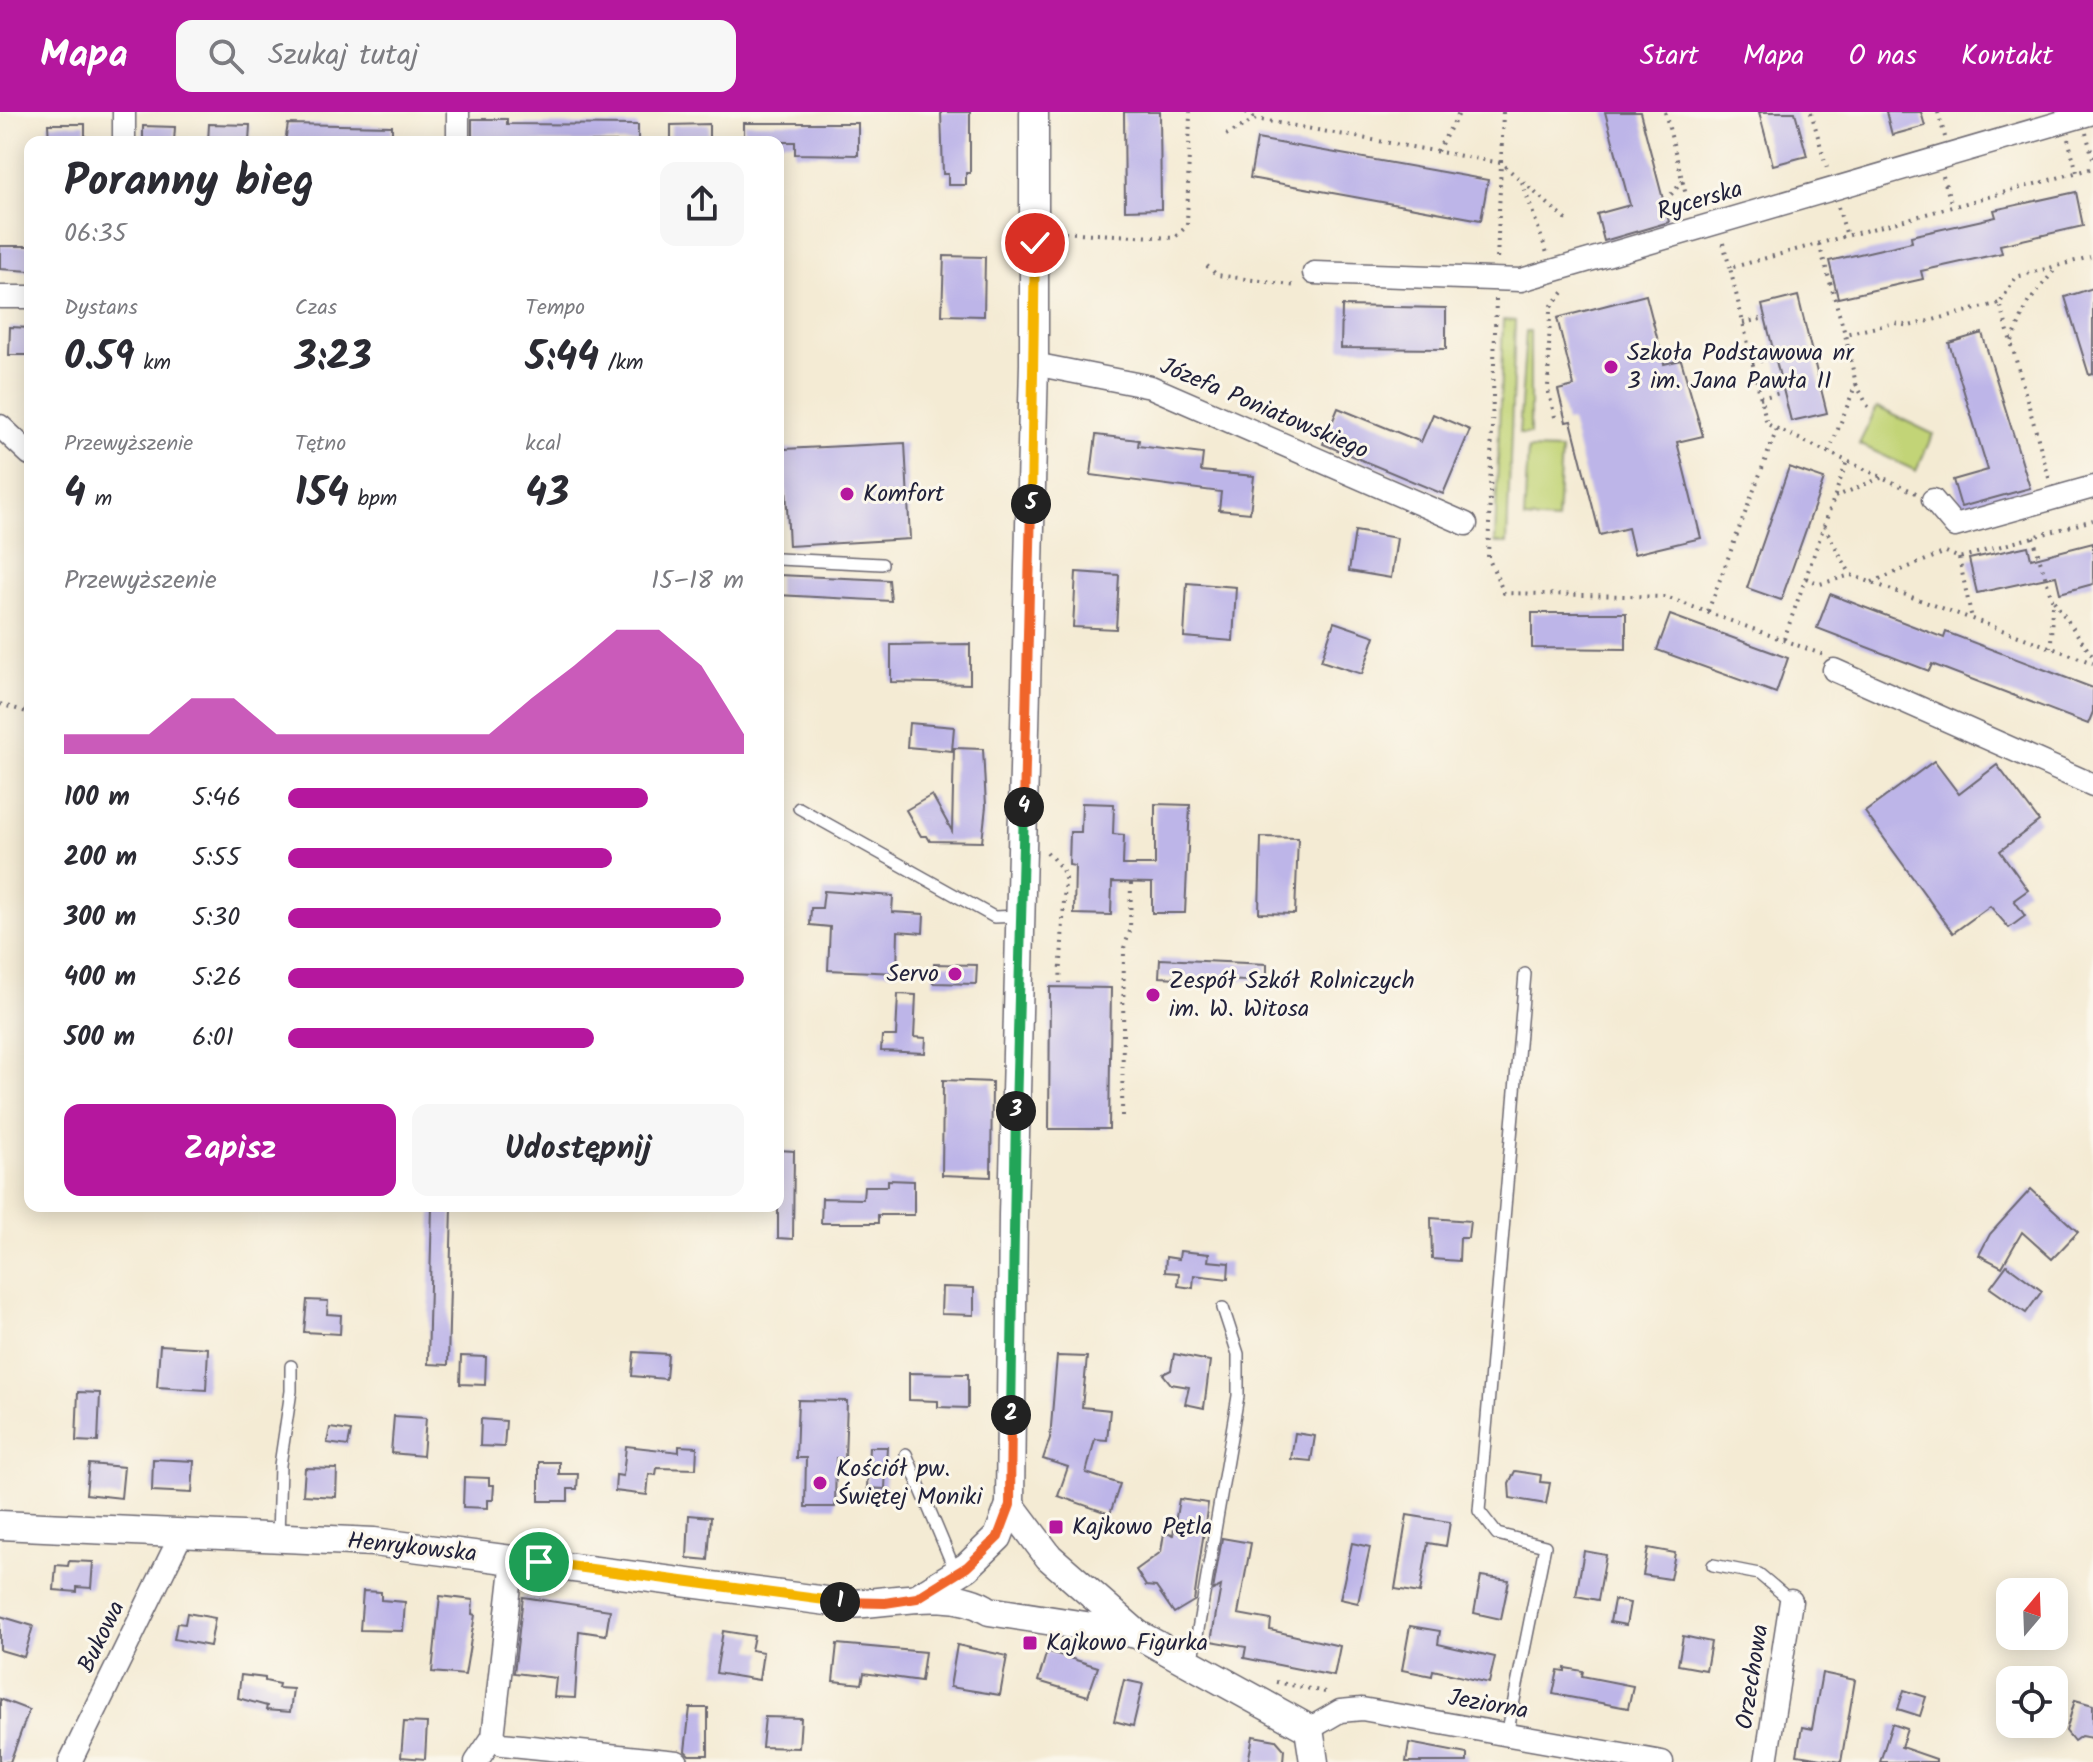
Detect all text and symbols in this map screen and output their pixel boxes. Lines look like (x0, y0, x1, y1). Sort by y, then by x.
search box (176, 20, 736, 92)
text: Mapa (40, 26, 128, 86)
text: Szukaj tutaj (268, 32, 419, 80)
icon: search (204, 34, 248, 78)
text: Start (1640, 34, 1699, 79)
text: Mapa (1743, 34, 1805, 79)
text: O nas (1849, 34, 1917, 79)
text: Kontakt (1961, 34, 2053, 79)
text: Poranny bieg (64, 148, 314, 218)
button: share (660, 162, 744, 246)
street label: Rycerska (1653, 170, 1747, 232)
pin (1001, 209, 1069, 277)
text: 06:35 (64, 213, 127, 255)
icon: check (1013, 221, 1057, 265)
text: Dystans (64, 291, 138, 326)
text: Czas (295, 291, 337, 326)
text: Tempo (525, 291, 585, 326)
text: 0.59 (64, 326, 134, 390)
text: 3:23 (295, 326, 372, 390)
text: 5:44 (525, 326, 599, 390)
place label: Szkoła Podstawowa nr 3 im. Jana Pawła II (1627, 334, 1855, 401)
text: km (134, 346, 171, 381)
text: /km (599, 346, 643, 381)
street label: Józefa Poniatowskiego (1153, 347, 1375, 471)
marker: Szkoła Podstawowa nr 3 im. Jana Pawła II (1602, 358, 1620, 376)
text: Przewyższenie (64, 427, 193, 462)
text: Tętno (295, 427, 346, 462)
text: kcal (525, 427, 561, 462)
text: 4 (64, 462, 86, 526)
text: 154 (295, 462, 349, 526)
text: 43 (525, 462, 569, 526)
place label: Komfort (863, 475, 945, 514)
text: m (86, 482, 112, 517)
text: bpm (349, 482, 397, 517)
pin: 5 (1011, 484, 1051, 524)
marker: Komfort (838, 485, 856, 503)
text: 5 (1025, 486, 1037, 521)
text: Przewyższenie (64, 560, 217, 602)
text: 15–18 m (651, 560, 744, 602)
text: 100 m (64, 777, 130, 819)
text: 5:46 (192, 777, 241, 819)
pin: 4 (1004, 787, 1044, 827)
text: 4 (1018, 789, 1030, 824)
text: 200 m (64, 837, 137, 879)
text: 5:55 (192, 837, 240, 879)
text: 300 m (64, 897, 136, 939)
text: 5:30 (192, 897, 240, 939)
place label: Servo (887, 955, 939, 994)
text: 400 m (64, 957, 136, 999)
text: 5:26 (192, 957, 242, 999)
place label: Zespół Szkół Rolniczych im. W. Witosa (1169, 962, 1415, 1029)
marker: Servo (946, 965, 964, 983)
marker: Zespół Szkół Rolniczych im. W. Witosa (1144, 986, 1162, 1004)
text: 500 m (64, 1017, 135, 1059)
text: 6:01 (192, 1017, 234, 1059)
pin: 3 (996, 1091, 1036, 1131)
text: 3 (1010, 1093, 1022, 1128)
button: Zapisz (64, 1104, 396, 1196)
button: Udostępnij (412, 1104, 744, 1196)
pin: 2 (991, 1395, 1031, 1435)
text: 2 (1005, 1397, 1017, 1432)
place label: Kościół pw. Świętej Moniki (836, 1450, 983, 1517)
marker: Kościół pw. Świętej Moniki (811, 1474, 829, 1492)
place label: Kajkowo Pętla (1072, 1508, 1212, 1547)
marker: Kajkowo Pętla (1047, 1518, 1065, 1536)
street label: Henrykowska (345, 1522, 479, 1574)
pin (505, 1528, 573, 1596)
icon: arrive (517, 1540, 561, 1584)
north arrow (1996, 1578, 2068, 1650)
map controls (1996, 1578, 2068, 1738)
pin: 1 (820, 1582, 860, 1622)
text: 1 (837, 1584, 843, 1619)
street label: Bukowa (68, 1594, 136, 1680)
street label: Orzechowa (1725, 1622, 1781, 1732)
place label: Kajkowo Figurka (1046, 1624, 1208, 1663)
marker: Kajkowo Figurka (1021, 1634, 1039, 1652)
button: locate (1996, 1666, 2068, 1738)
street label: Jeziorna (1445, 1679, 1531, 1731)

